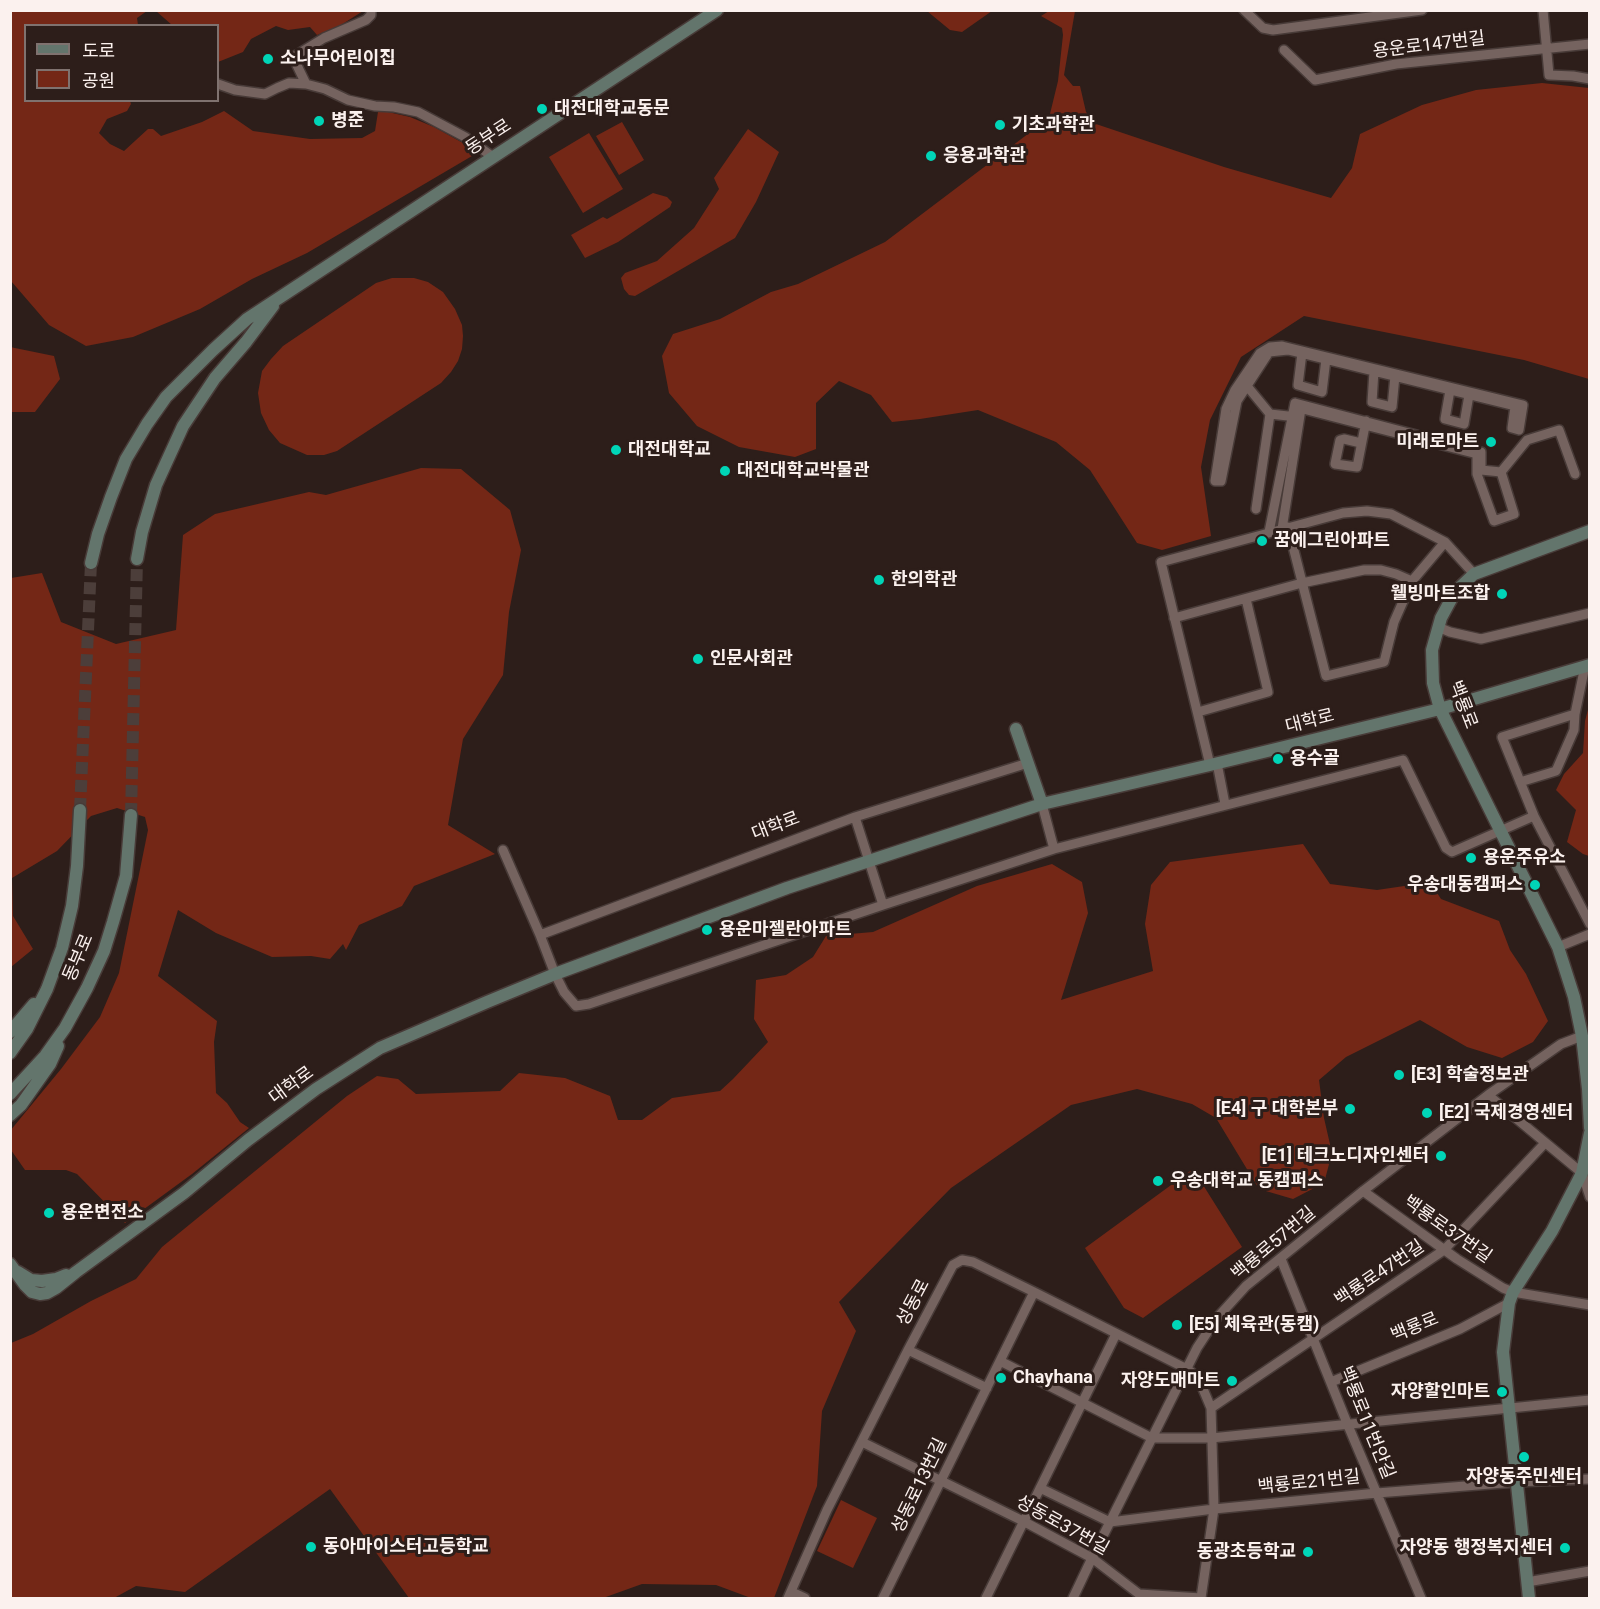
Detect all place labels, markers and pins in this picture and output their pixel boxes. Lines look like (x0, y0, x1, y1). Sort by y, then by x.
place label: 소나무어린이집 (280, 48, 396, 70)
marker: 소나무어린이집 (261, 52, 275, 66)
place label: 대전대학교동문 (554, 98, 670, 120)
marker: 대전대학교동문 (535, 102, 549, 116)
place label: 병준 (331, 110, 364, 132)
marker: 병준 (312, 114, 326, 128)
place label: 기초과학관 (1012, 114, 1095, 136)
marker: 기초과학관 (993, 118, 1007, 132)
place label: 응용과학관 (943, 145, 1026, 167)
marker: 응용과학관 (924, 149, 938, 163)
place label: 미래로마트 (1396, 431, 1479, 453)
marker: 미래로마트 (1484, 435, 1498, 449)
place label: 대전대학교 (628, 439, 711, 461)
marker: 대전대학교 (609, 443, 623, 457)
place label: 대전대학교박물관 (737, 460, 869, 482)
marker: 대전대학교박물관 (718, 464, 732, 478)
place label: 꿈에그린아파트 (1274, 530, 1390, 552)
marker: 꿈에그린아파트 (1255, 534, 1269, 548)
place label: 한의학관 (891, 569, 957, 591)
marker: 한의학관 (872, 573, 886, 587)
place label: 웰빙마트조합 (1391, 583, 1490, 605)
marker: 웰빙마트조합 (1495, 587, 1509, 601)
place label: 인문사회관 (710, 648, 793, 670)
marker: 인문사회관 (691, 652, 705, 666)
place label: 용수골 (1290, 748, 1340, 770)
marker: 용수골 (1271, 752, 1285, 766)
place label: 용운주유소 (1483, 847, 1566, 869)
marker: 용운주유소 (1464, 851, 1478, 865)
place label: 우송대동캠퍼스 (1407, 874, 1523, 896)
marker: 우송대동캠퍼스 (1528, 878, 1542, 892)
place label: 용운마젤란아파트 (719, 919, 851, 941)
marker: 용운마젤란아파트 (700, 923, 714, 937)
place label: [E3] 학술정보관 (1411, 1064, 1529, 1086)
marker: [E3] 학술정보관 (1392, 1068, 1406, 1082)
place label: [E4] 구 대학본부 (1216, 1098, 1338, 1120)
marker: [E4] 구 대학본부 (1343, 1102, 1357, 1116)
place label: [E2] 국제경영센터 (1439, 1102, 1573, 1124)
marker: [E2] 국제경영센터 (1420, 1106, 1434, 1120)
place label: [E1] 테크노디자인센터 (1262, 1145, 1429, 1167)
marker: [E1] 테크노디자인센터 (1434, 1149, 1448, 1163)
place label: 우송대학교 동캠퍼스 (1170, 1170, 1324, 1192)
marker: 우송대학교 동캠퍼스 (1151, 1174, 1165, 1188)
place label: 용운변전소 (61, 1202, 144, 1224)
marker: 용운변전소 (42, 1206, 56, 1220)
place label: [E5] 체육관(동캠) (1189, 1314, 1319, 1336)
marker: [E5] 체육관(동캠) (1170, 1318, 1184, 1332)
place label: Chayhana (1013, 1367, 1093, 1389)
place label: 자양도매마트 (1121, 1370, 1220, 1392)
marker: Chayhana (994, 1371, 1008, 1385)
marker: 자양도매마트 (1225, 1374, 1239, 1388)
place label: 자양할인마트 (1391, 1381, 1490, 1403)
marker: 자양할인마트 (1495, 1385, 1509, 1399)
marker: 자양동주민센터 (1517, 1450, 1531, 1464)
place label: 자양동주민센터 (1466, 1466, 1582, 1488)
place label: 동아마이스터고등학교 (323, 1536, 489, 1558)
place label: 자양동 행정복지센터 (1399, 1537, 1553, 1559)
marker: 동아마이스터고등학교 (304, 1540, 318, 1554)
place label: 동광초등학교 (1197, 1541, 1296, 1563)
marker: 자양동 행정복지센터 (1558, 1541, 1572, 1555)
marker: 동광초등학교 (1301, 1545, 1315, 1559)

